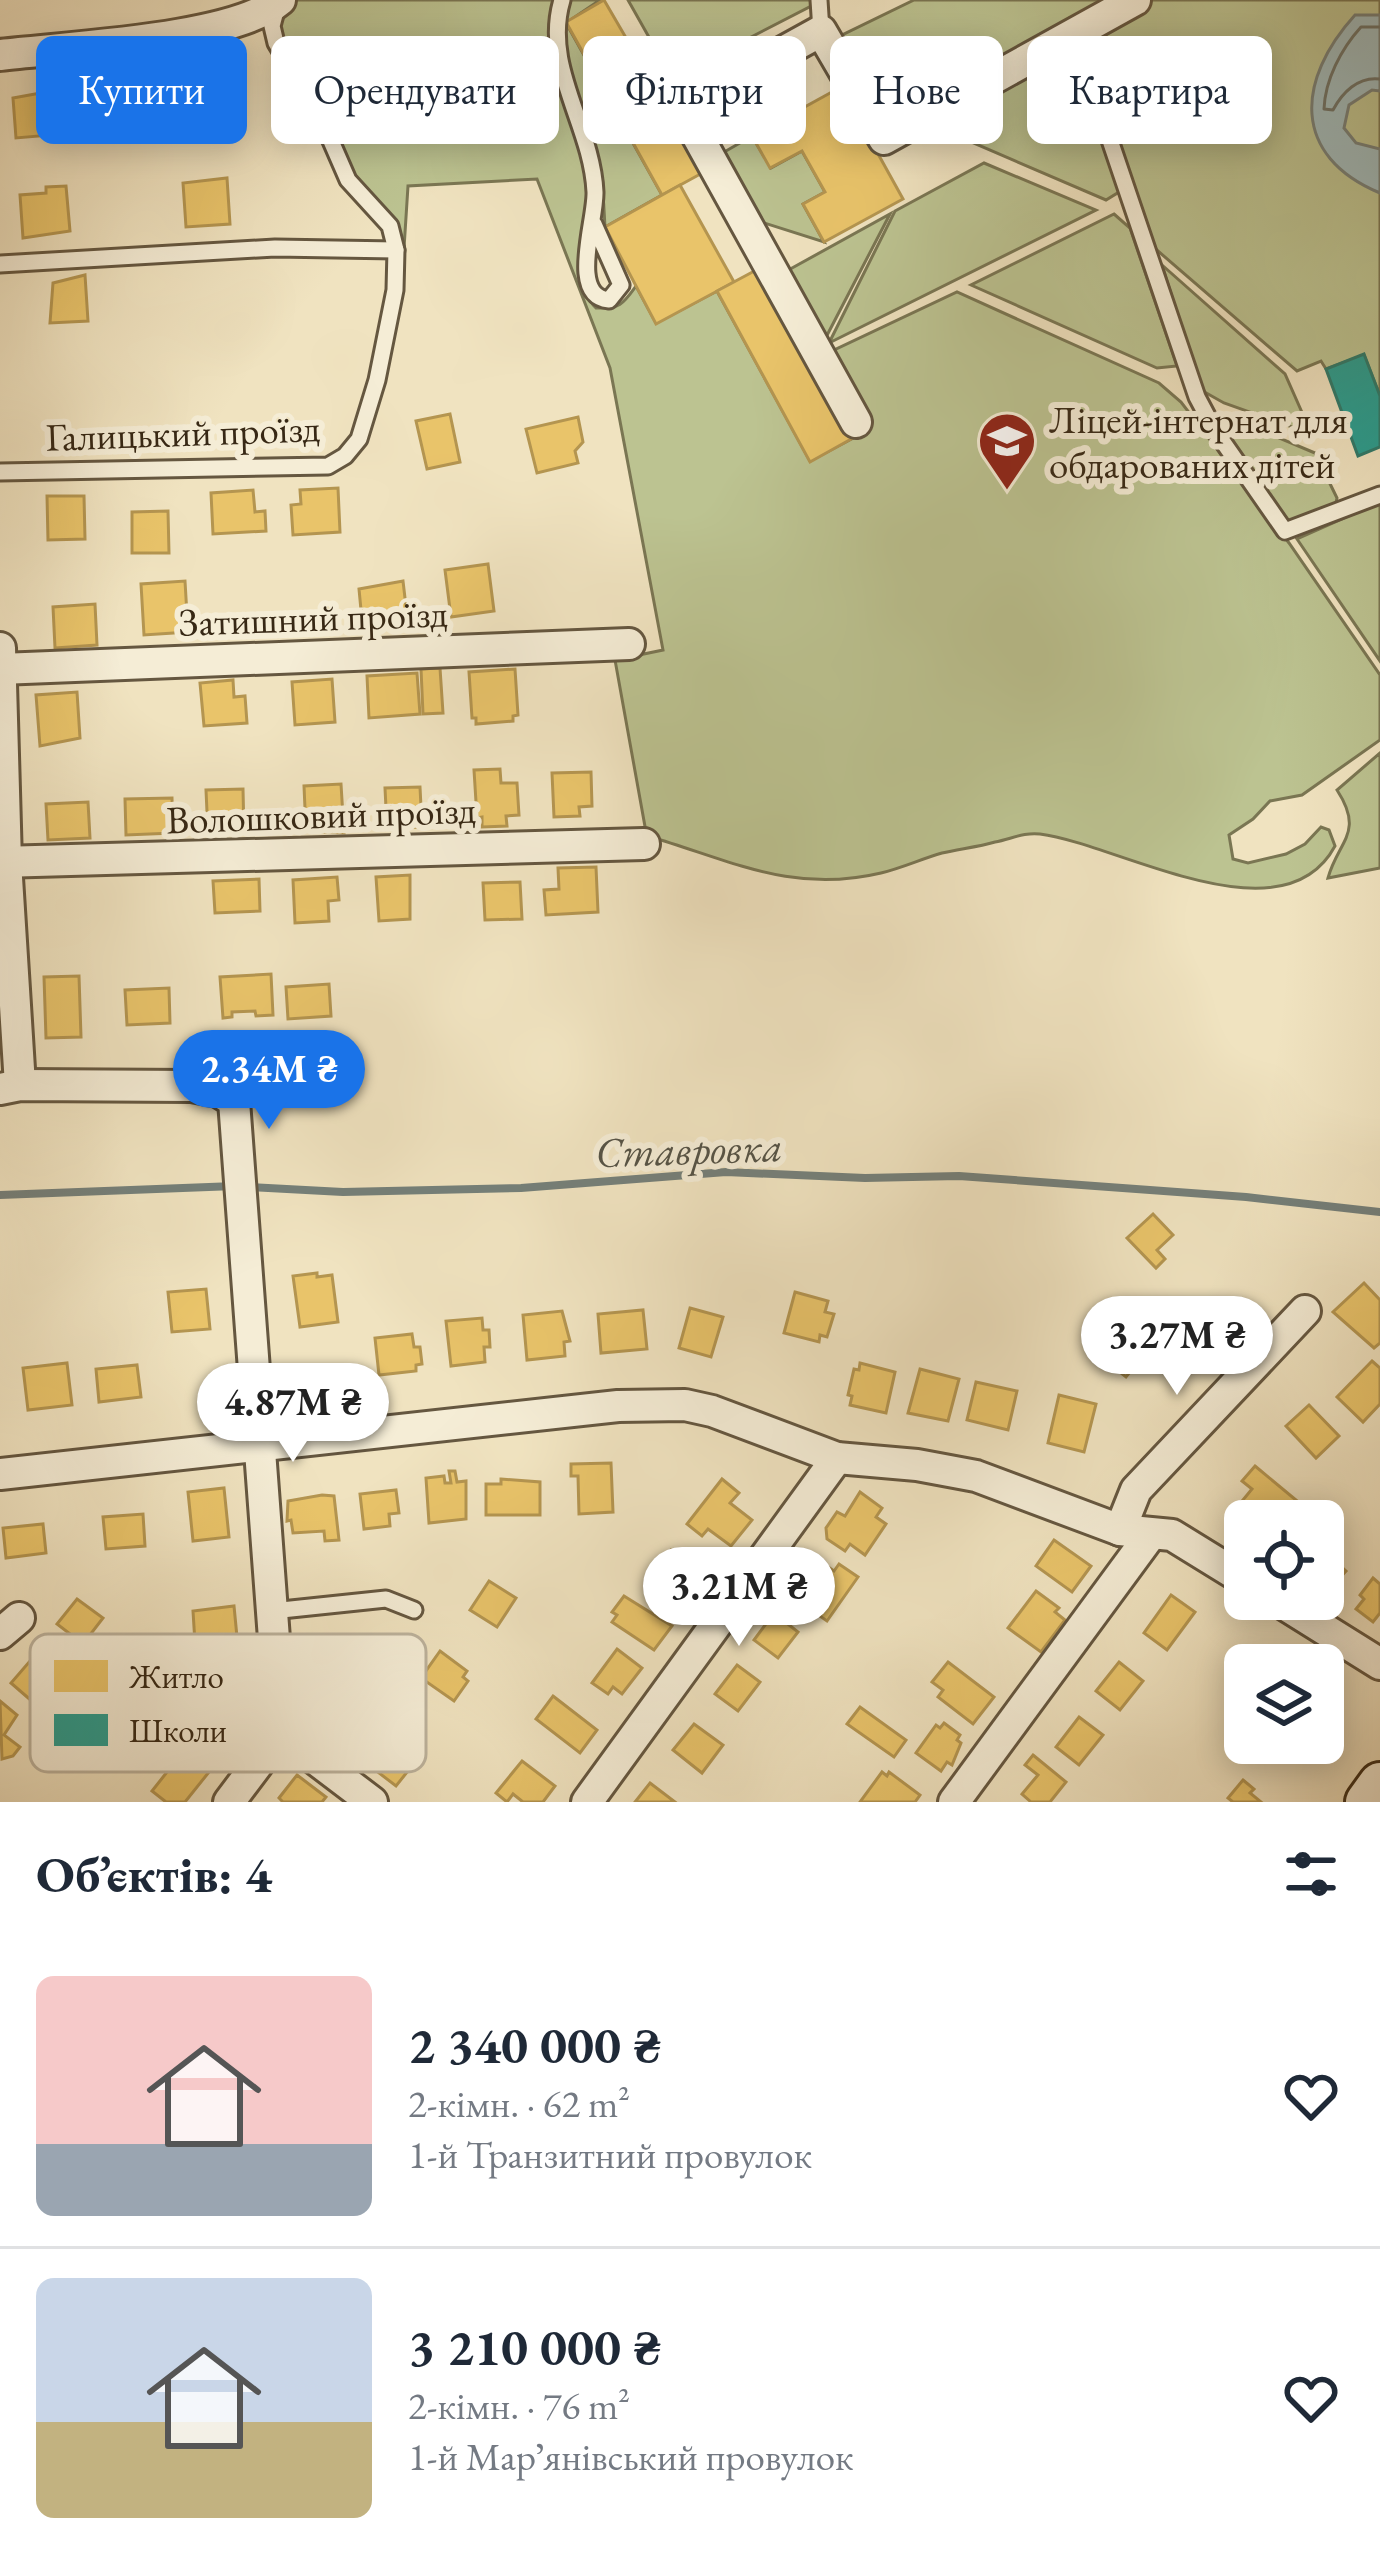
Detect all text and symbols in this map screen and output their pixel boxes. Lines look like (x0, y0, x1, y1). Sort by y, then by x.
chip: Купити (36, 36, 247, 144)
chip: Орендувати (271, 36, 559, 144)
chip: Фільтри (583, 36, 806, 144)
chip: Нове (830, 36, 1003, 144)
chip: Квартира (1027, 36, 1272, 144)
place label: Ліцей-інтернат для обдарованих дітей (1049, 394, 1348, 490)
street label: Галицький проїзд (45, 402, 321, 463)
school or university icon: Ліцей-інтернат для обдарованих дітей (976, 410, 1038, 492)
street label: Затишний проїзд (178, 587, 449, 648)
street label: Волошковий проїзд (165, 784, 477, 845)
pin: 2.34M ₴ (158, 1030, 380, 1132)
text: 2.34M ₴ (200, 1043, 338, 1094)
water label: Ставровка (594, 1119, 784, 1180)
pin: 3.27M ₴ (1066, 1296, 1288, 1398)
text: 3.27M ₴ (1108, 1309, 1246, 1360)
pin: 4.87M ₴ (182, 1363, 404, 1465)
text: 4.87M ₴ (224, 1376, 362, 1427)
map controls (1224, 1500, 1344, 1764)
button: locate (1224, 1500, 1344, 1620)
pin: 3.21M ₴ (628, 1547, 850, 1649)
text: 3.21M ₴ (670, 1560, 808, 1611)
legend (30, 1634, 426, 1772)
button: layers (1224, 1644, 1344, 1764)
text: Житло (128, 1655, 224, 1698)
text: Школи (129, 1709, 227, 1752)
text: Об’єктів: 4 (36, 1841, 272, 1907)
icon: filters (1278, 1841, 1344, 1907)
text: 2 340 000 ₴ (408, 2012, 661, 2078)
icon: home (132, 2024, 276, 2168)
icon: heart (1278, 2063, 1344, 2129)
text: 2-кімн. · 62 m² (408, 2078, 630, 2129)
text: 1-й Транзитний провулок (408, 2129, 812, 2180)
text: 3 210 000 ₴ (408, 2314, 661, 2380)
icon: home (132, 2326, 276, 2470)
icon: heart (1278, 2365, 1344, 2431)
text: 2-кімн. · 76 m² (408, 2380, 630, 2431)
text: 1-й Марʼянівський провулок (408, 2431, 854, 2482)

